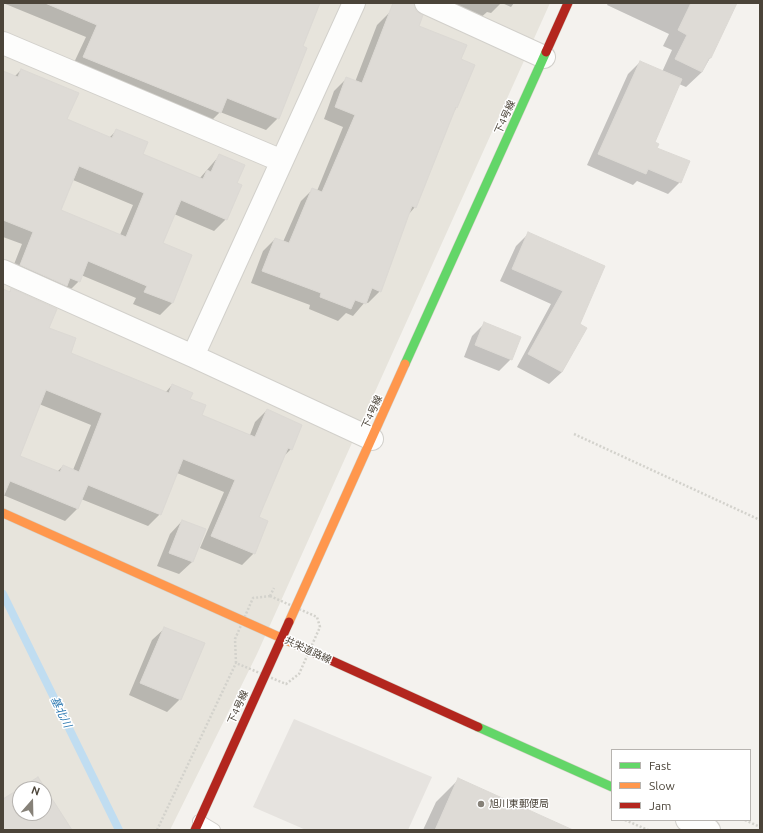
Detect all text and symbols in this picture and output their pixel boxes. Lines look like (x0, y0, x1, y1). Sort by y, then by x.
street label: 下4号線 (492, 98, 518, 136)
street label: 下4号線 (359, 393, 385, 431)
street label: 共栄道路線 (283, 634, 333, 666)
street label: 下4号線 (225, 688, 251, 726)
water label: 基北川 (48, 694, 74, 730)
legend (611, 749, 751, 821)
text: Fast (649, 759, 671, 772)
text: Slow (649, 779, 675, 792)
north arrow (12, 781, 52, 821)
text: N (30, 784, 42, 798)
place label: 旭川東郵便局 (489, 798, 549, 810)
marker: 旭川東郵便局 (476, 799, 486, 809)
text: Jam (649, 799, 671, 812)

